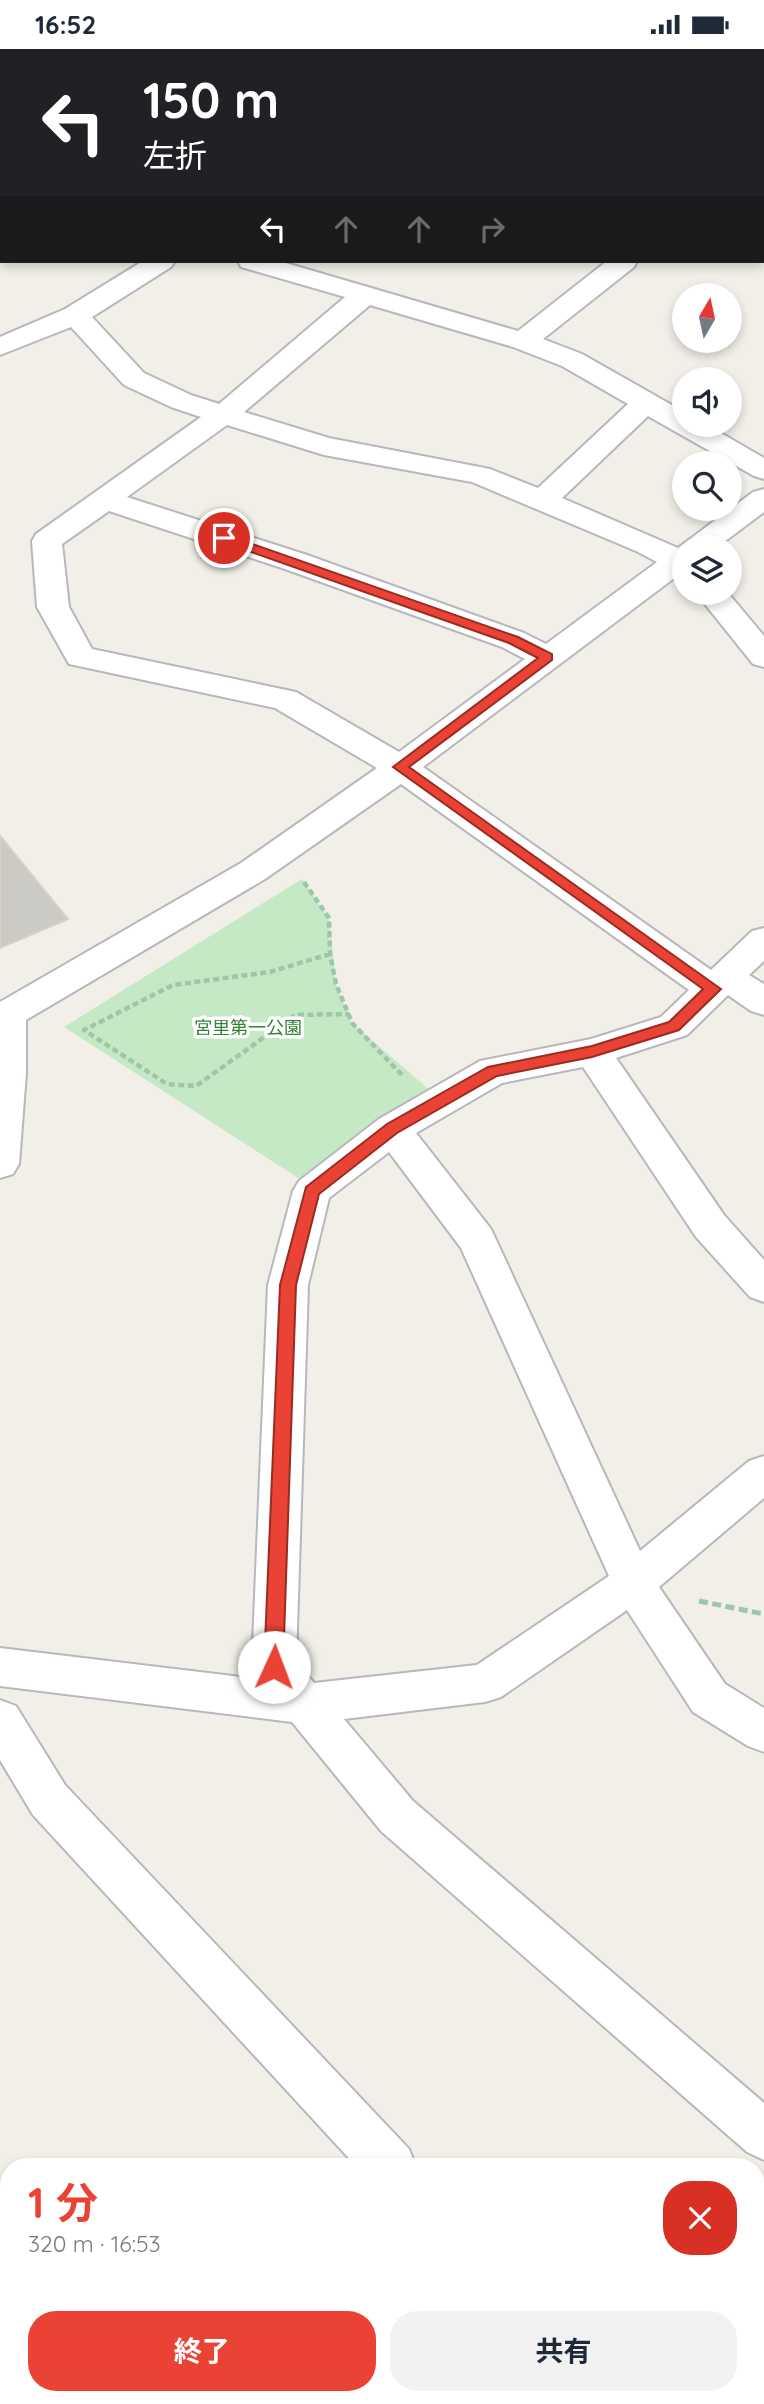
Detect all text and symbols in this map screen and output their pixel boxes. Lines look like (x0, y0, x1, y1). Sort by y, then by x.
text: 16:52 (35, 8, 96, 41)
text: 150 m (143, 69, 279, 130)
icon: left (28, 77, 119, 168)
text: 左折 (143, 135, 207, 175)
icon: left (254, 210, 292, 248)
icon: ahead (327, 210, 365, 248)
icon: ahead (400, 210, 438, 248)
icon: right (473, 210, 511, 248)
north arrow (672, 283, 742, 353)
map controls (672, 283, 742, 605)
button: sound (672, 367, 742, 437)
button: search (672, 451, 742, 521)
pin (194, 508, 254, 568)
icon: arrive (205, 519, 243, 557)
button: layers (672, 535, 742, 605)
park label: 宮里第一公園 (194, 1016, 302, 1039)
position arrow (237, 1630, 311, 1704)
text: 1 分 (28, 2176, 98, 2229)
button: close (663, 2181, 737, 2255)
text: 320 m · 16:53 (28, 2229, 161, 2258)
button: 終了 (28, 2311, 376, 2391)
button: 共有 (390, 2311, 737, 2391)

